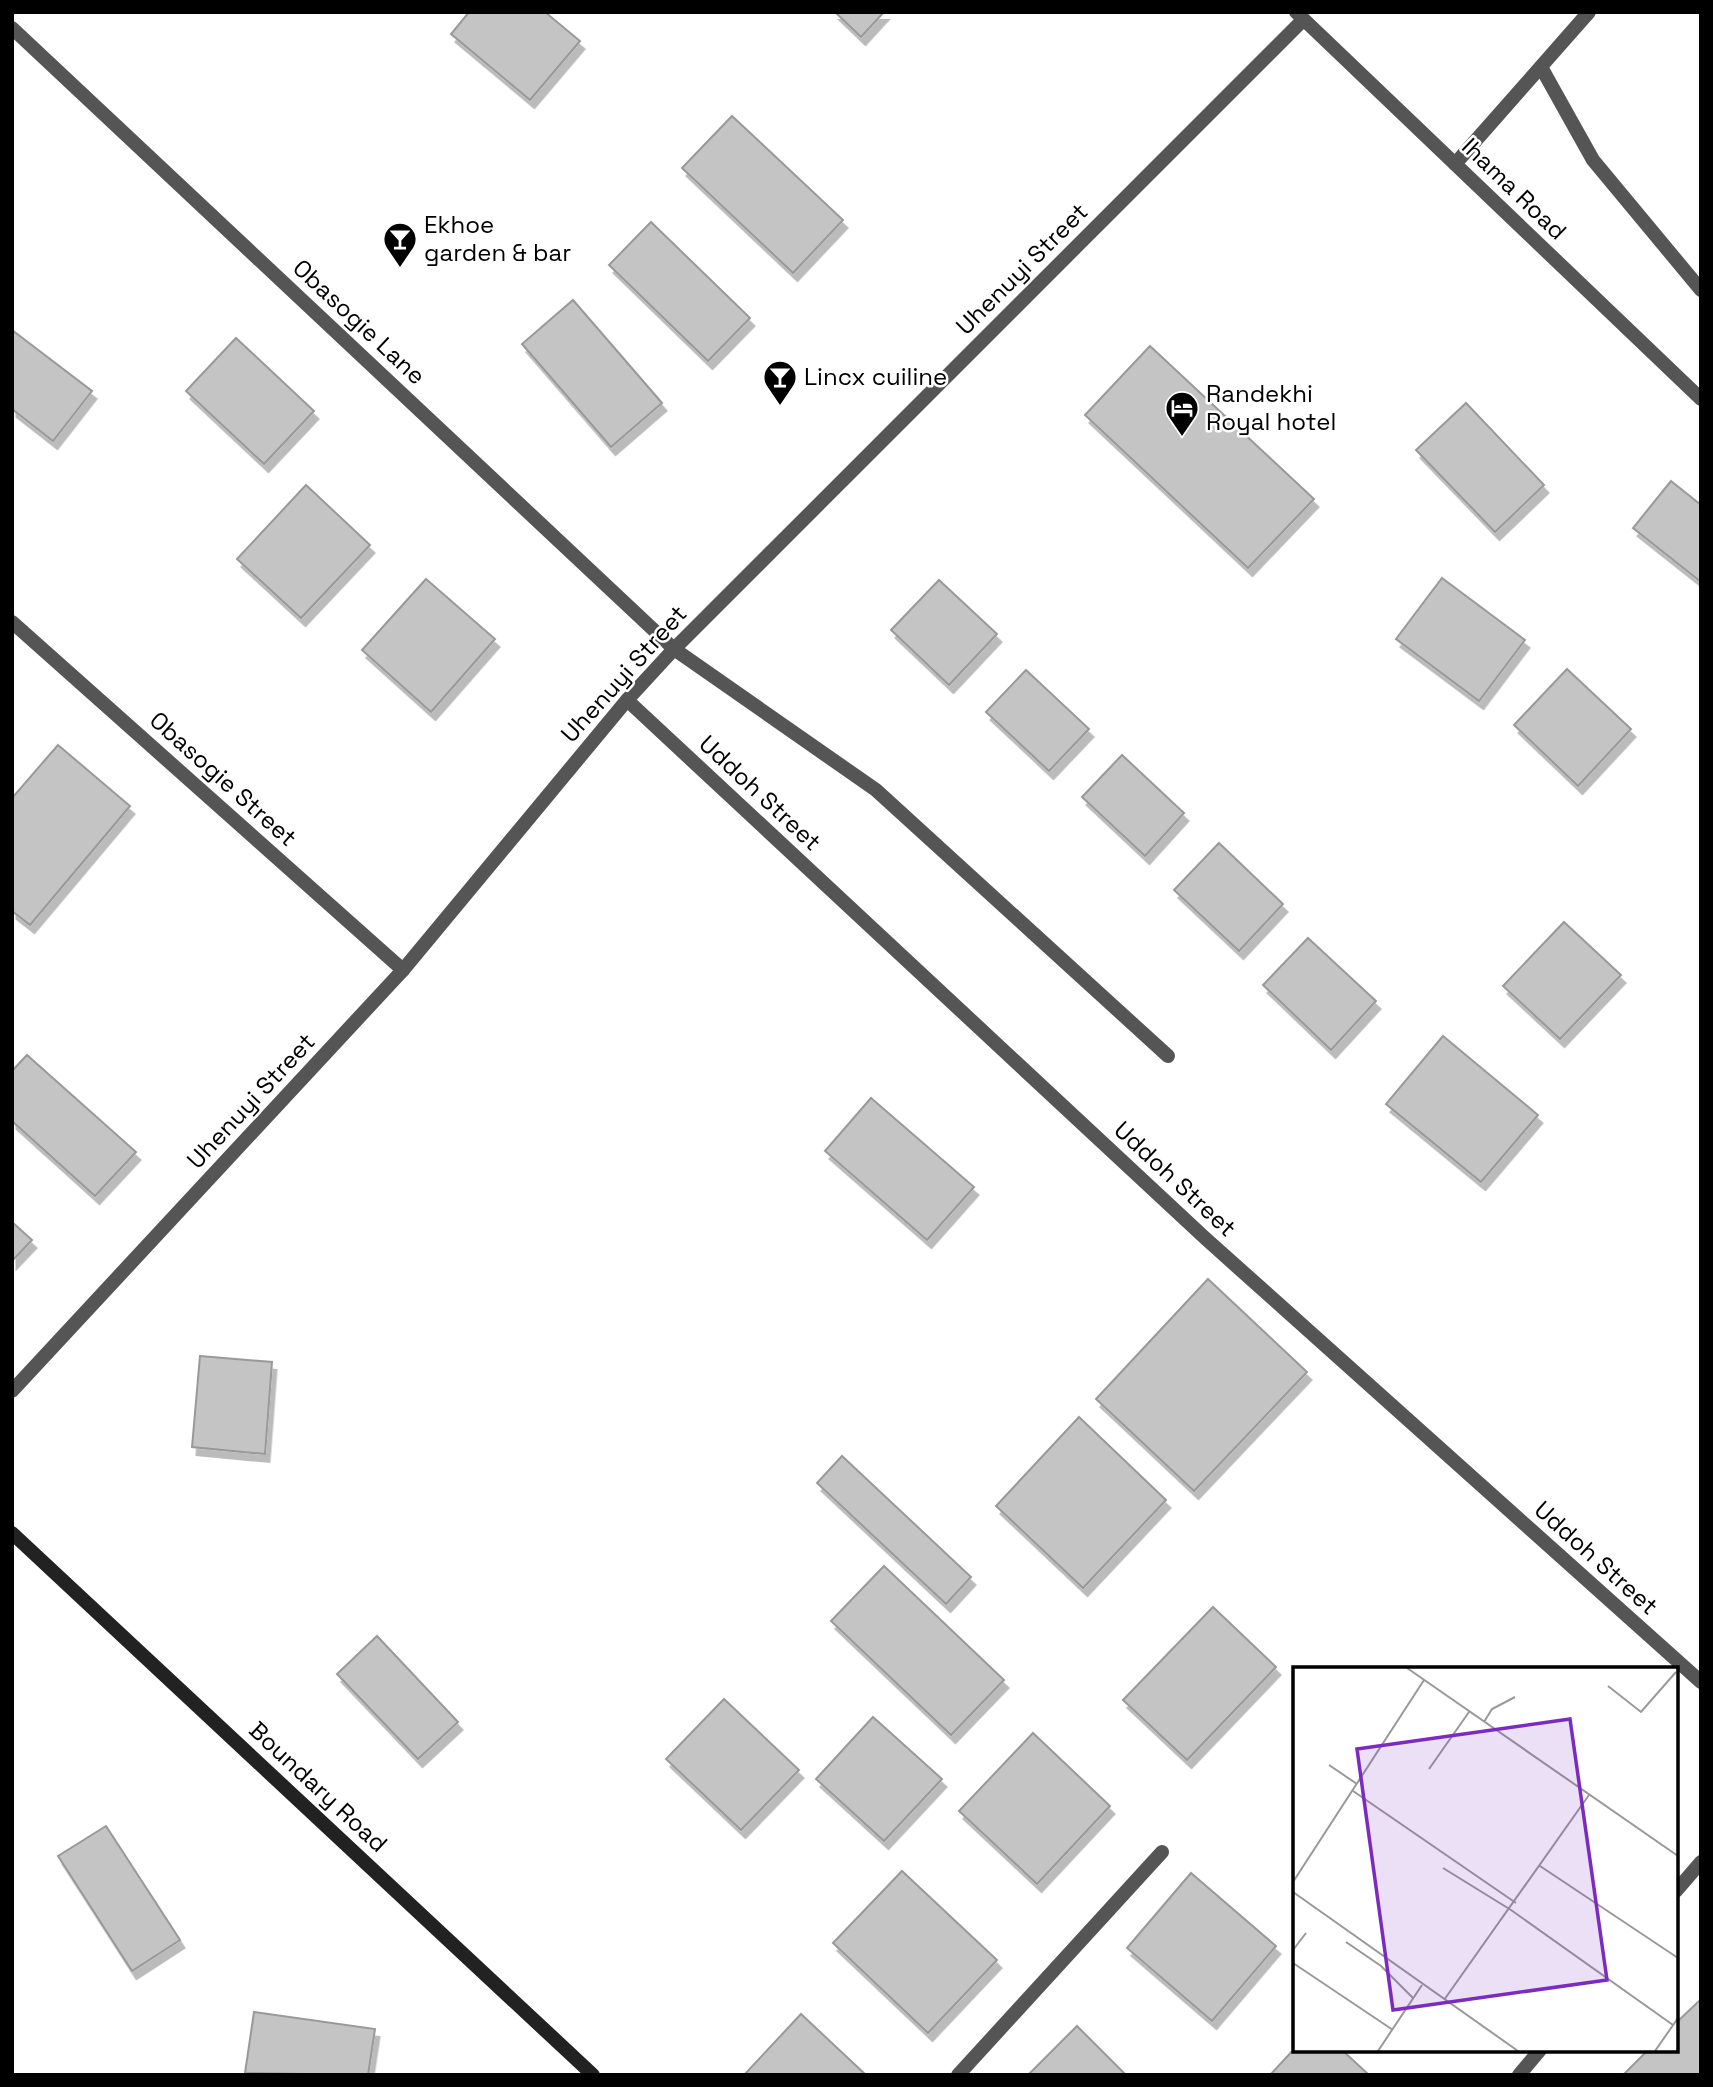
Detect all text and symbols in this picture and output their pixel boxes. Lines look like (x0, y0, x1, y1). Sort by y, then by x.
street label: Ihama Road (1455, 131, 1573, 246)
street label: Uhenuyi Street (949, 196, 1094, 341)
place label: Ekhoe garden & bar (424, 209, 571, 268)
bar icon: Ekhoe garden & bar (381, 220, 419, 269)
street label: Obasogie Lane (287, 252, 432, 391)
bar icon: Lincx cuiline (761, 358, 799, 407)
place label: Lincx cuiline (804, 361, 947, 392)
place label: Randekhi Royal hotel (1206, 378, 1336, 437)
hotel icon: Randekhi Royal hotel (1163, 389, 1201, 438)
street label: Uhenuyi Street (554, 599, 693, 749)
street label: Obasogie Street (143, 704, 303, 853)
street label: Uddoh Street (693, 728, 828, 857)
street label: Uhenuyi Street (180, 1026, 321, 1175)
street label: Uddoh Street (1108, 1114, 1243, 1243)
street label: Uddoh Street (1528, 1494, 1665, 1621)
inset map (1293, 1667, 1678, 2052)
street label: Boundary Road (243, 1715, 394, 1859)

